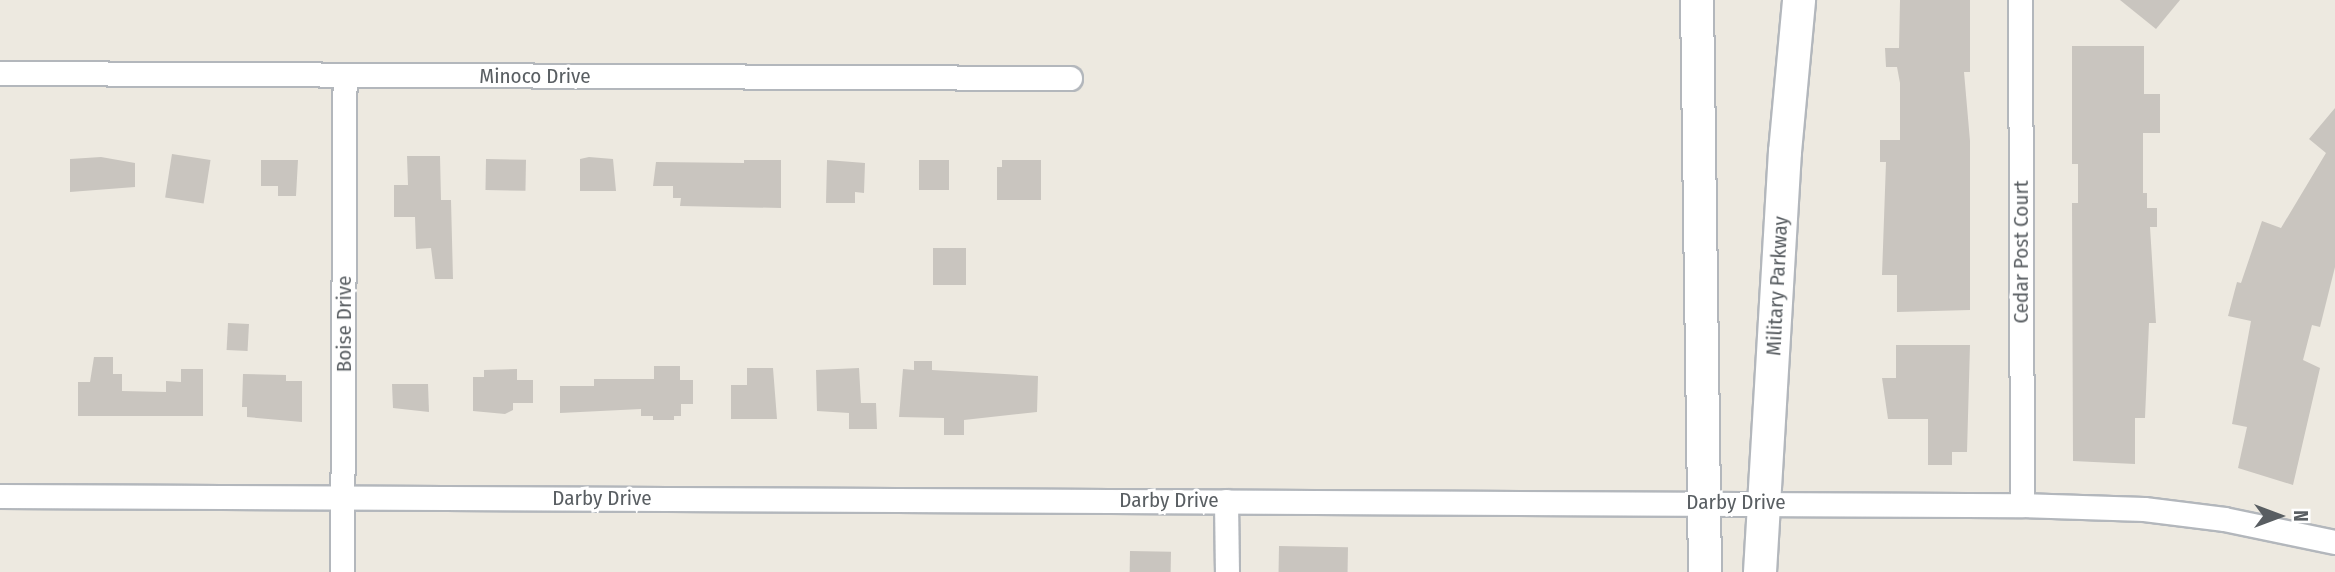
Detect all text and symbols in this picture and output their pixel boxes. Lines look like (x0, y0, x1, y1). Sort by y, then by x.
street label: Minoco Drive (479, 63, 591, 89)
street label: Cedar Post Court (2008, 180, 2034, 324)
street label: Military Parkway (1761, 216, 1793, 356)
street label: Boise Drive (331, 276, 357, 372)
north arrow (2244, 481, 2314, 551)
street label: Darby Drive (552, 485, 652, 511)
street label: Darby Drive (1119, 487, 1219, 513)
street label: Darby Drive (1686, 489, 1786, 515)
text: N (2289, 510, 2312, 522)

